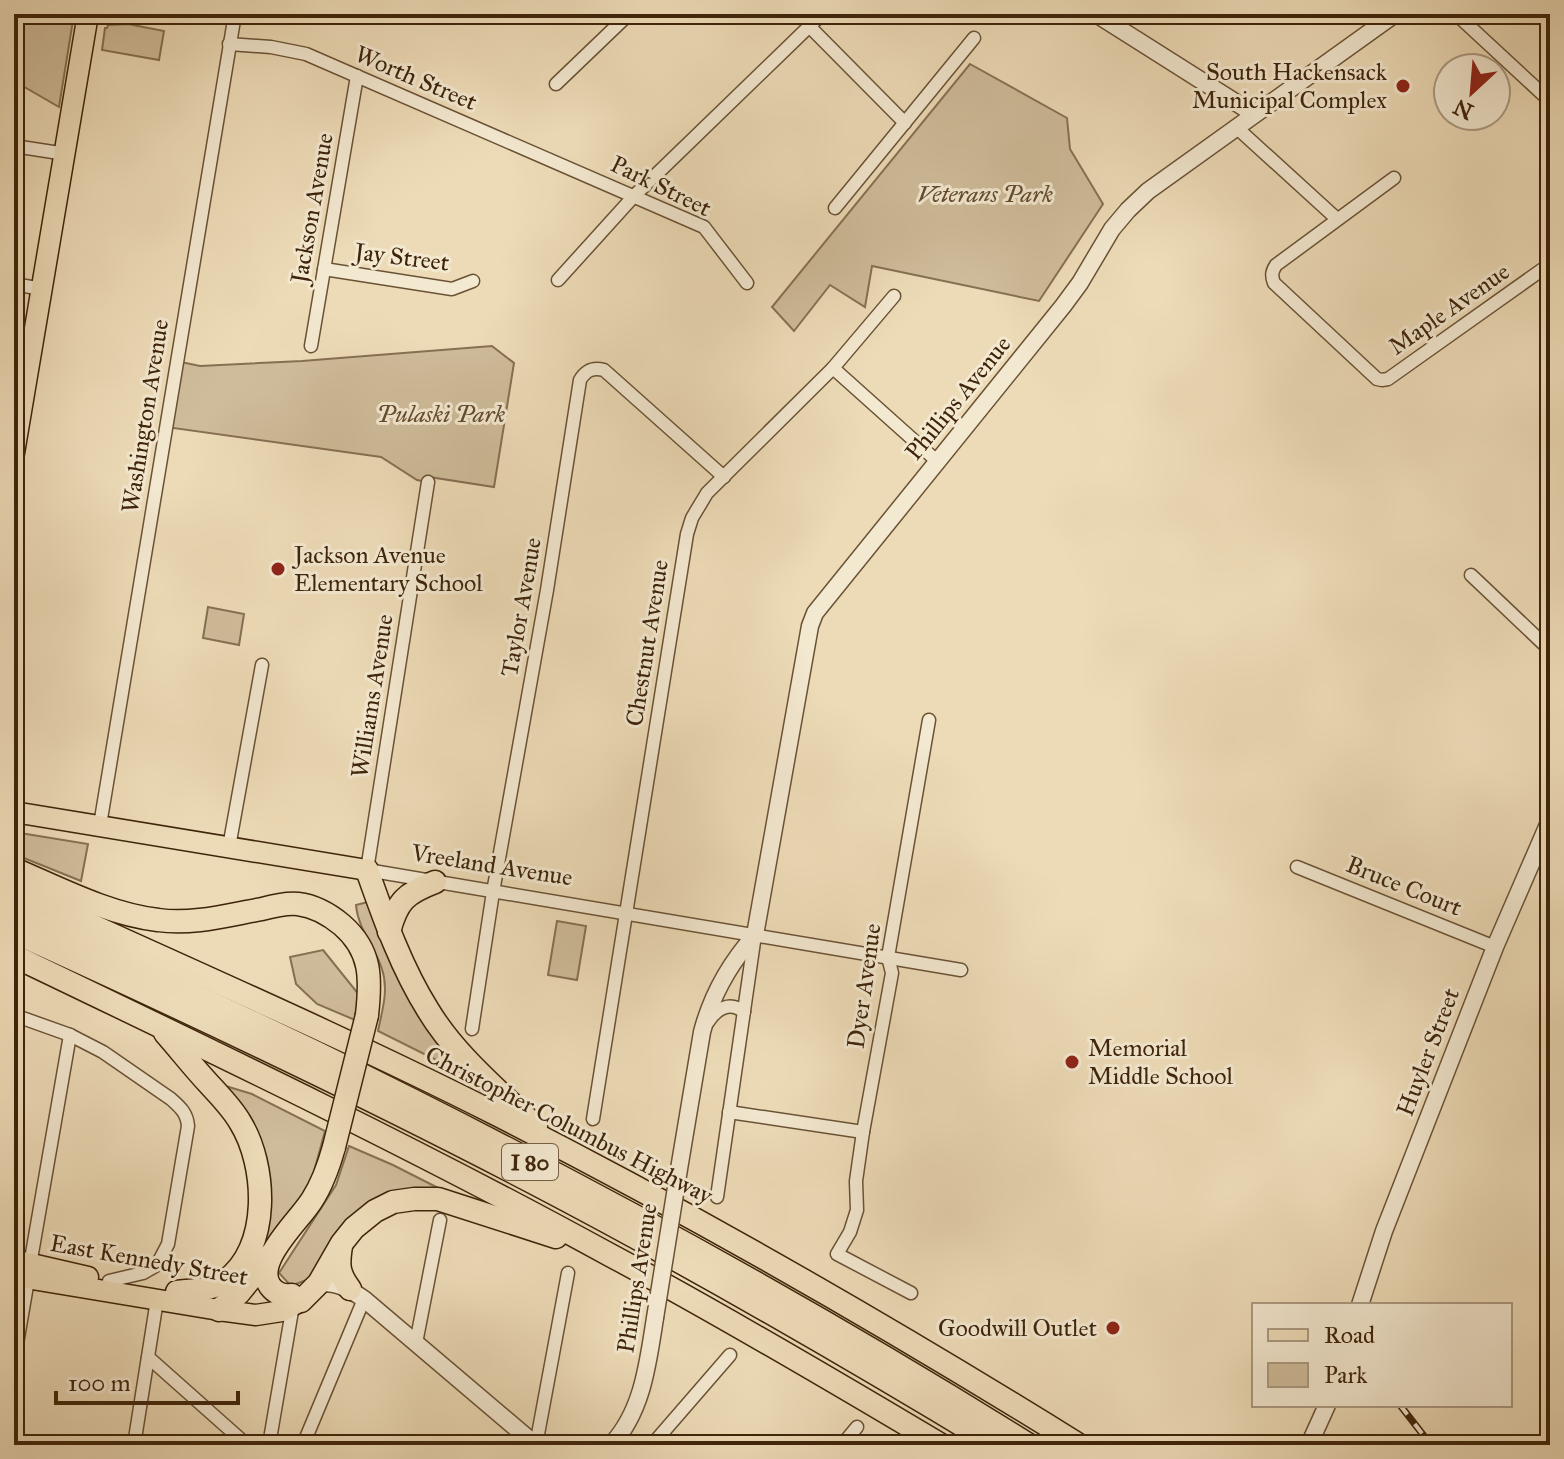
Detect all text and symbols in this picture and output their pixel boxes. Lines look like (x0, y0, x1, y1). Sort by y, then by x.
street label: Worth Street (350, 39, 482, 117)
north arrow (1432, 52, 1512, 132)
place label: South Hackensack Municipal Complex (1192, 57, 1388, 115)
marker: South Hackensack Municipal Complex (1394, 77, 1412, 95)
text: N (1449, 93, 1478, 126)
street label: Jackson Avenue (284, 131, 340, 288)
street label: Park Street (606, 149, 717, 223)
park label: Veterans Park (917, 179, 1053, 209)
street label: Jay Street (350, 236, 451, 278)
street label: Maple Avenue (1383, 256, 1515, 362)
street label: Washington Avenue (115, 317, 175, 515)
street label: Phillips Avenue (899, 330, 1017, 466)
park label: Pulaski Park (377, 399, 506, 429)
street label: Taylor Avenue (494, 535, 548, 679)
place label: Jackson Avenue Elementary School (291, 540, 483, 598)
street label: Chestnut Avenue (619, 558, 675, 728)
marker: Jackson Avenue Elementary School (269, 560, 287, 578)
street label: Williams Avenue (344, 612, 400, 780)
street label: Vreeland Avenue (408, 837, 575, 893)
street label: Bruce Court (1342, 849, 1467, 923)
street label: Dyer Avenue (840, 921, 888, 1051)
street label: Huyler Street (1390, 983, 1466, 1120)
place label: Memorial Middle School (1088, 1033, 1234, 1091)
street label: Christopher Columbus Highway (420, 1039, 718, 1211)
marker: Memorial Middle School (1063, 1053, 1081, 1071)
road number: I 80 (502, 1144, 558, 1180)
street label: Phillips Avenue (610, 1201, 664, 1355)
street label: East Kennedy Street (48, 1228, 251, 1292)
legend (1252, 1303, 1512, 1407)
place label: Goodwill Outlet (938, 1313, 1098, 1343)
marker: Goodwill Outlet (1104, 1319, 1122, 1337)
text: Road (1324, 1320, 1375, 1350)
scale bar (56, 1355, 238, 1405)
text: Park (1324, 1360, 1368, 1390)
text: 100 m (68, 1368, 131, 1398)

